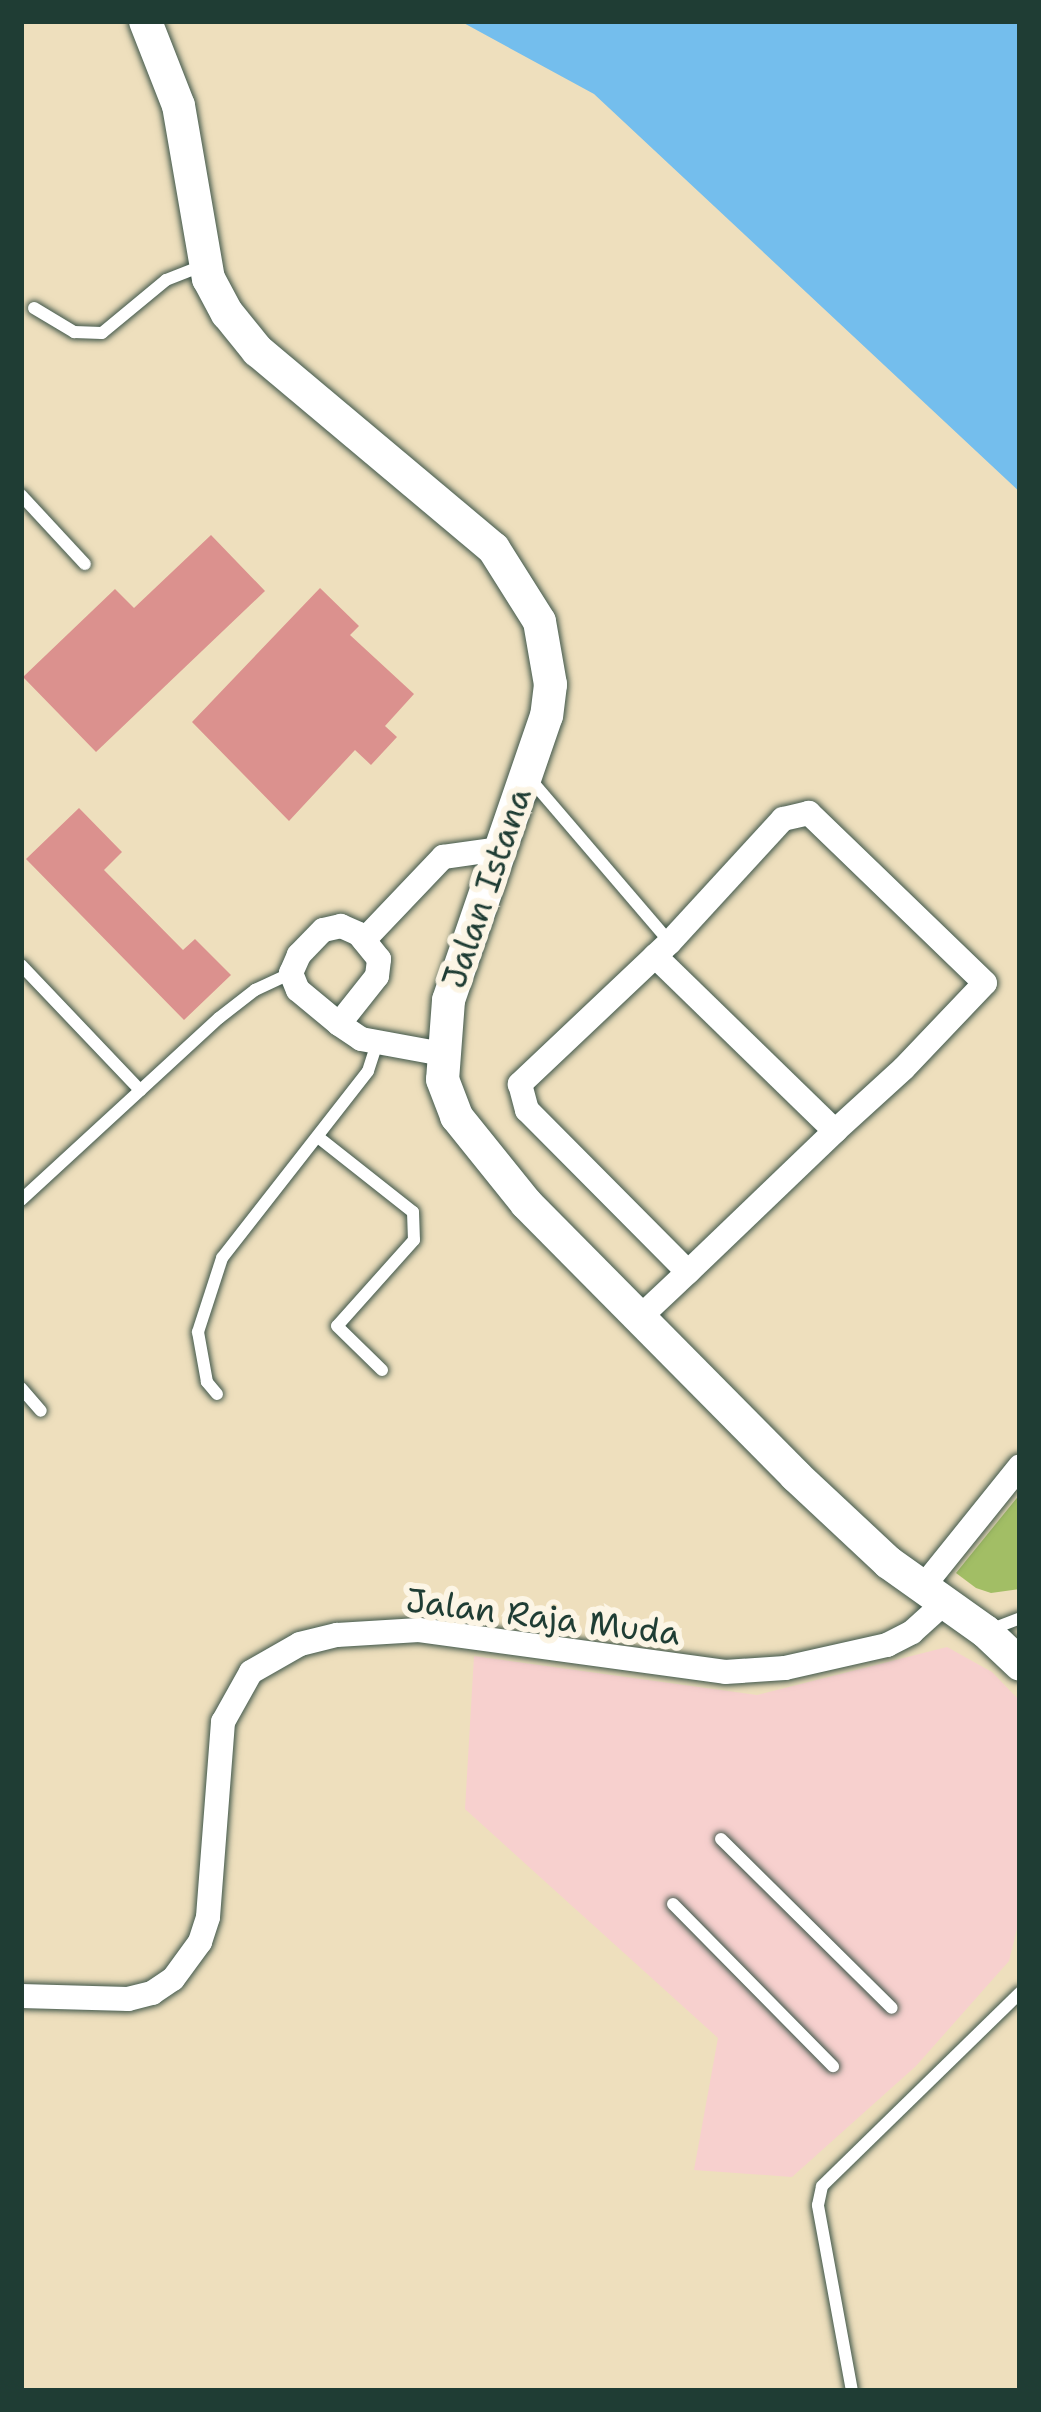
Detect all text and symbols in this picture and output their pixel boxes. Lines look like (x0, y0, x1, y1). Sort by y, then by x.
street label: Jalan Istana (434, 782, 540, 994)
street label: Jalan Raja Muda (404, 1581, 682, 1653)

